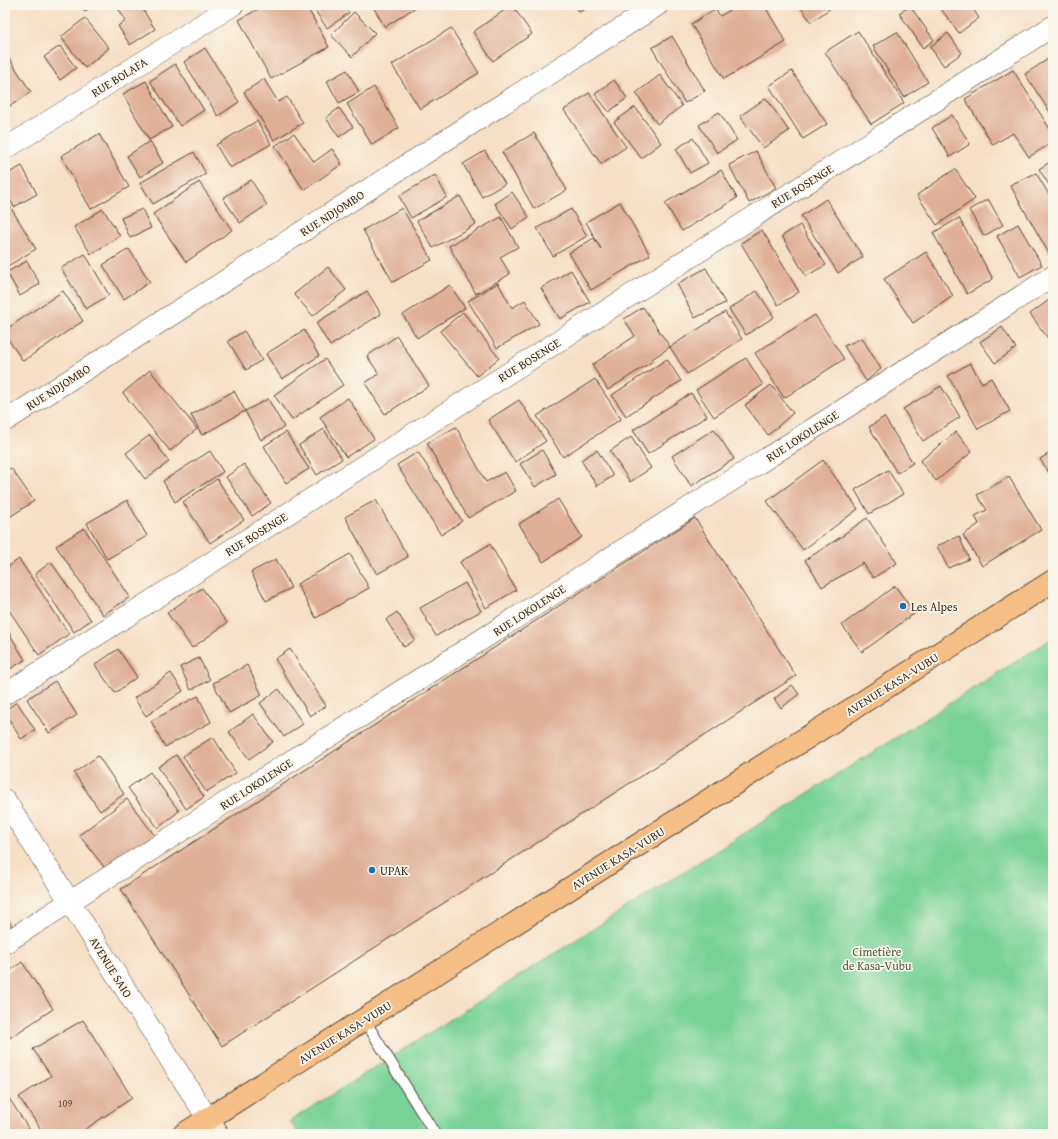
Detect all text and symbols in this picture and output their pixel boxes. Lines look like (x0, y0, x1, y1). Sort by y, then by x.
street label: RUE BOLAFA (88, 53, 151, 101)
street label: RUE BOSENGE (768, 160, 836, 212)
street label: RUE NDJOMBO (296, 186, 368, 240)
street label: RUE BOSENGE (495, 334, 563, 386)
street label: RUE NDJOMBO (22, 360, 94, 414)
street label: RUE LOKOLENGE (762, 406, 842, 466)
street label: RUE BOSENGE (222, 508, 290, 560)
street label: RUE LOKOLENGE (489, 580, 569, 640)
place label: Les Alpes (911, 598, 958, 615)
marker: Les Alpes (898, 601, 908, 611)
street label: AVENUE KASA-VUBU (842, 648, 942, 720)
street label: RUE LOKOLENGE (216, 754, 296, 814)
street label: AVENUE KASA-VUBU (568, 822, 668, 894)
place label: UPAK (380, 862, 409, 879)
marker: UPAK (367, 865, 377, 875)
street label: AVENUE SAIO (86, 933, 136, 1001)
park label: Cimetière de Kasa-Vubu (842, 943, 912, 974)
street label: AVENUE KASA-VUBU (295, 996, 395, 1068)
house number: 109 (58, 1096, 72, 1111)

